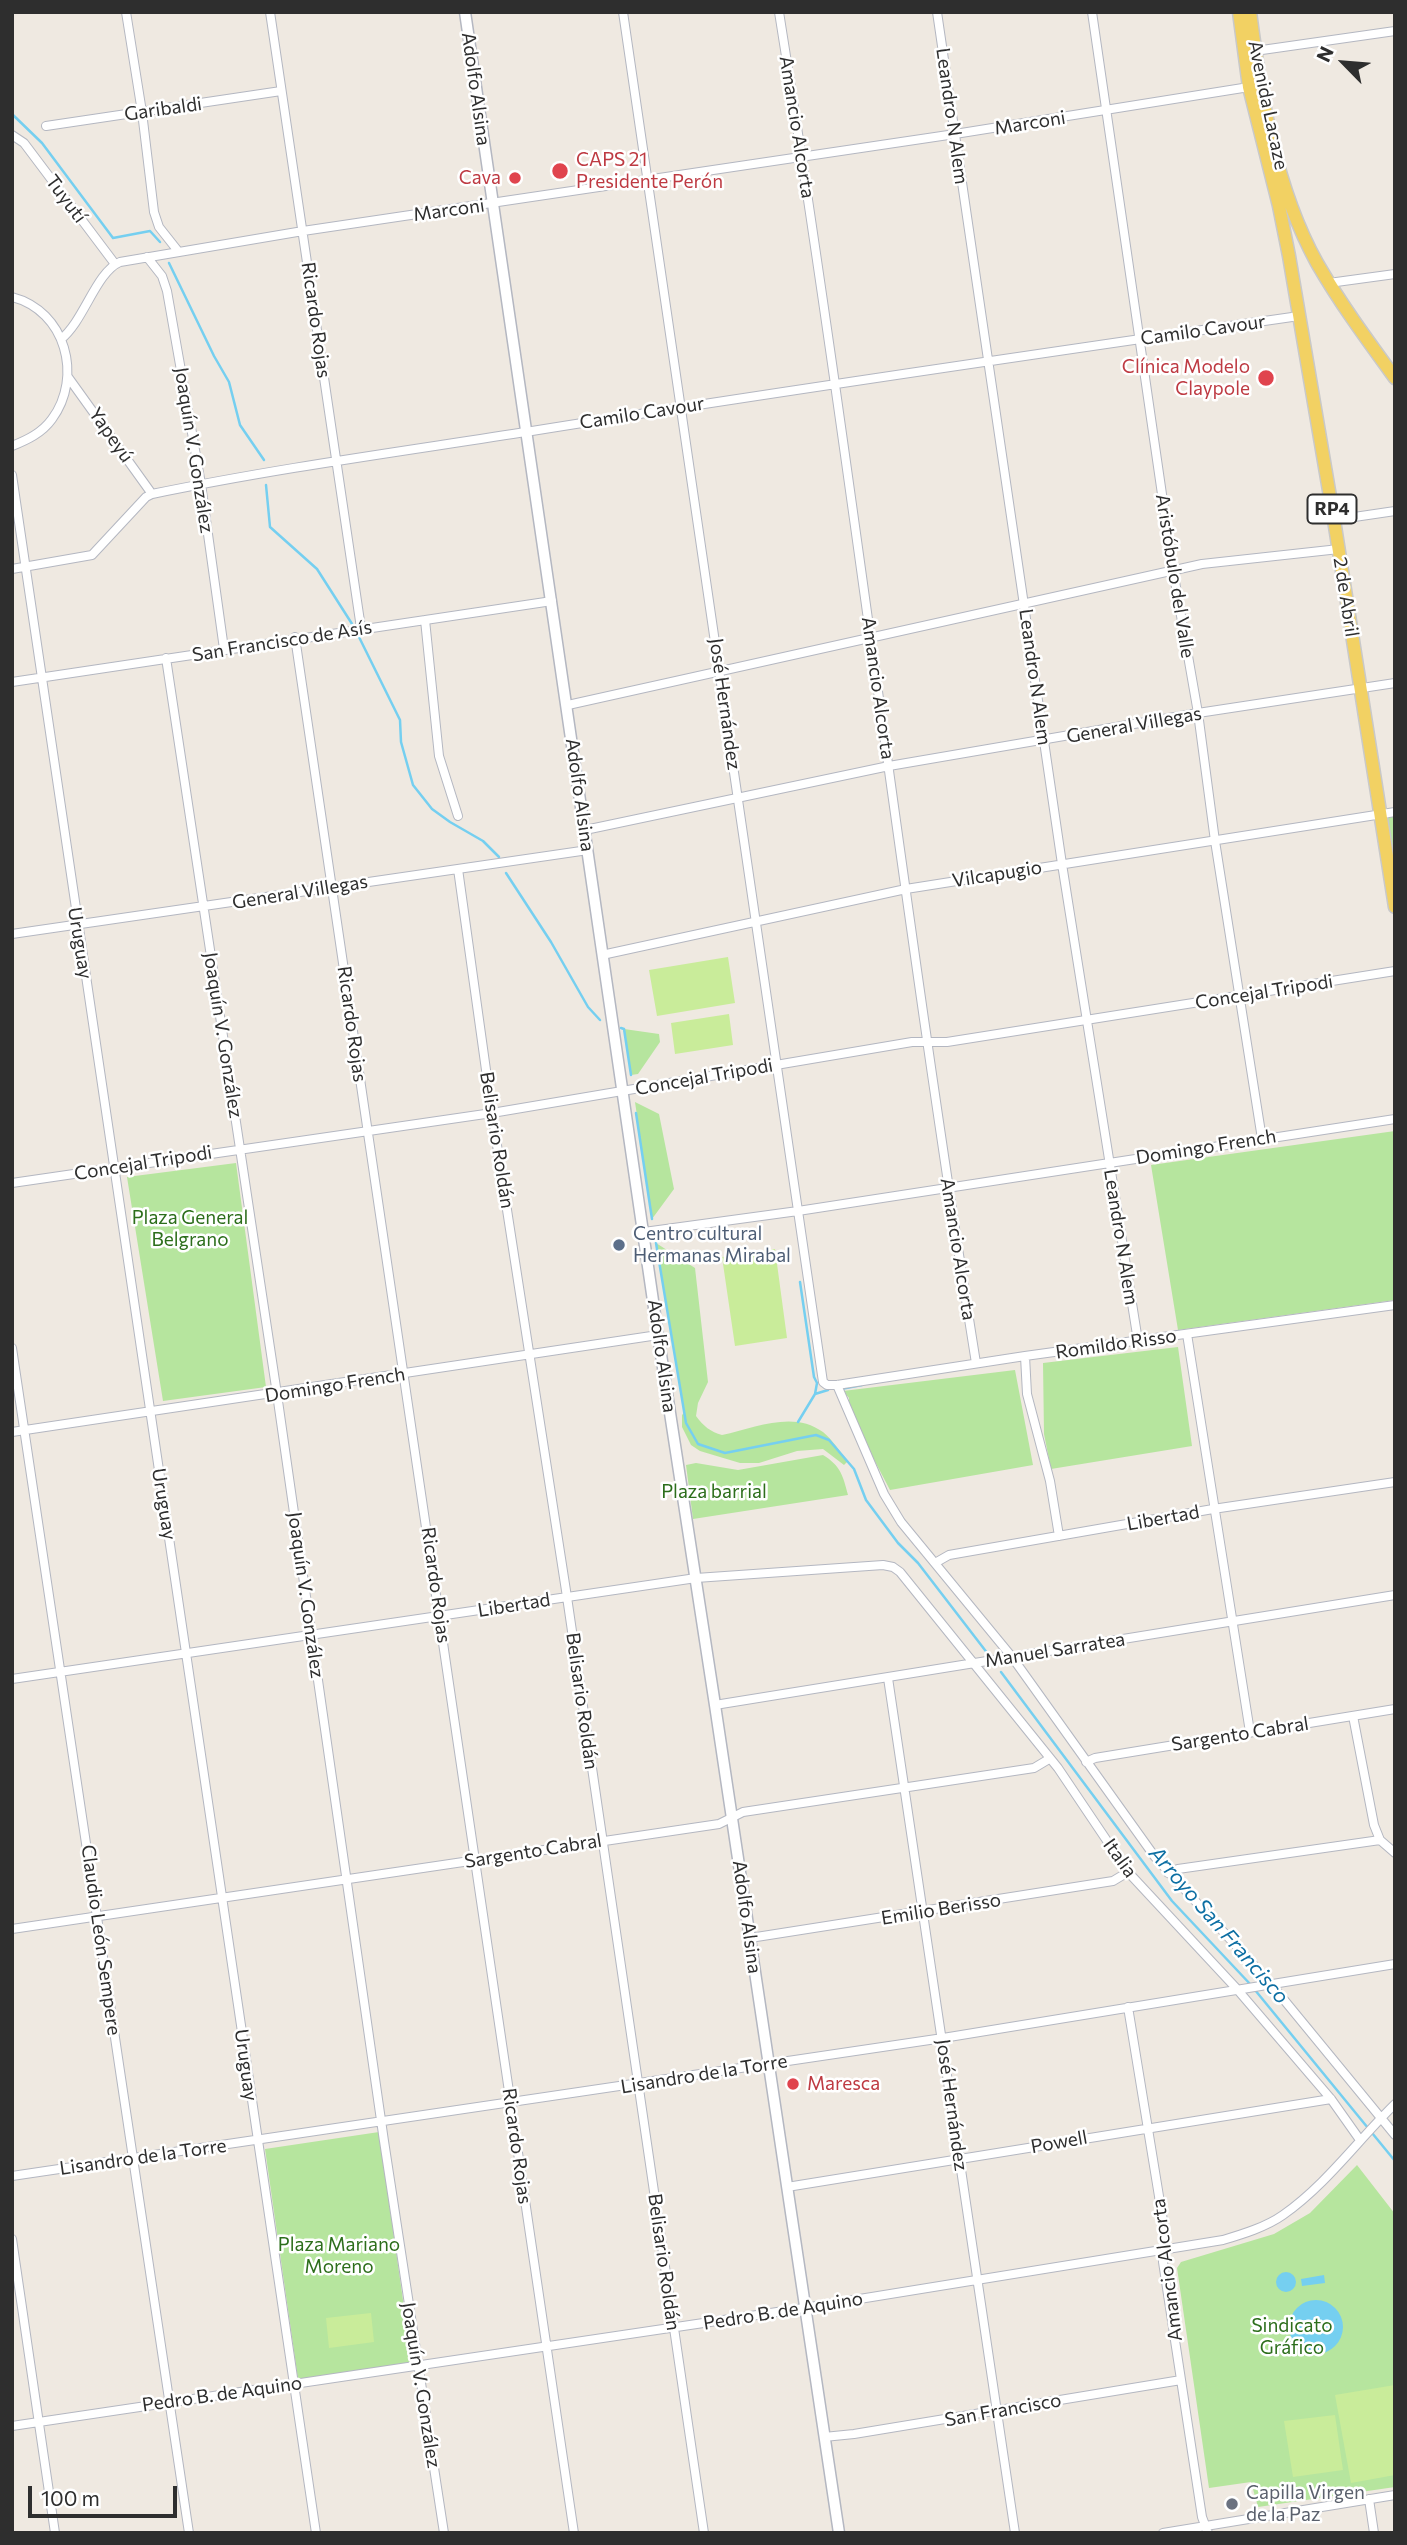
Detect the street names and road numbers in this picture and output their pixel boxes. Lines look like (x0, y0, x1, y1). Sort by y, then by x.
street label: Adolfo Alsina (457, 31, 495, 147)
street label: Avenida Lacaze (1243, 38, 1293, 172)
street label: Leandro N Alem (931, 46, 973, 186)
street label: Amancio Alcorta (774, 54, 820, 200)
street label: Garibaldi (123, 92, 203, 126)
street label: Marconi (993, 106, 1067, 140)
street label: Tuyutí (41, 170, 91, 228)
street label: Marconi (412, 194, 486, 226)
street label: Ricardo Rojas (297, 260, 335, 380)
street label: Camilo Cavour (1139, 310, 1267, 350)
street label: Joaquín V. González (170, 365, 218, 535)
street label: Camilo Cavour (578, 392, 706, 434)
street label: Yapeyú (84, 403, 138, 467)
street label: Aristóbulo del Valle (1151, 492, 1199, 660)
road number: RP4 (1308, 494, 1356, 524)
street label: 2 de Abril (1328, 555, 1364, 639)
street label: Leandro N Alem (1014, 607, 1056, 747)
street label: Amancio Alcorta (857, 615, 899, 761)
street label: San Francisco de Asís (190, 616, 374, 666)
street label: José Hernández (704, 637, 746, 771)
street label: General Villegas (1065, 702, 1203, 748)
street label: Adolfo Alsina (561, 737, 599, 853)
street label: Vilcapugio (951, 856, 1043, 892)
street label: General Villegas (231, 870, 369, 914)
street label: Uruguay (63, 905, 97, 981)
street label: Joaquín V. González (199, 950, 247, 1120)
street label: Ricardo Rojas (333, 964, 371, 1084)
street label: Concejal Tripodi (1193, 970, 1335, 1014)
street label: Concejal Tripodi (633, 1054, 775, 1100)
street label: Belisario Roldán (475, 1070, 519, 1210)
street label: Domingo French (1134, 1125, 1278, 1169)
street label: Concejal Tripodi (72, 1141, 214, 1185)
street label: Leandro N Alem (1099, 1167, 1143, 1307)
street label: Amancio Alcorta (935, 1176, 981, 1322)
street label: Adolfo Alsina (643, 1298, 681, 1414)
street label: Romildo Risso (1054, 1324, 1178, 1364)
street label: Domingo French (263, 1363, 407, 1407)
street label: Uruguay (147, 1466, 181, 1542)
street label: Libertad (1125, 1500, 1201, 1536)
street label: Joaquín V. González (283, 1510, 329, 1680)
street label: Ricardo Rojas (417, 1525, 455, 1645)
street label: Libertad (476, 1588, 552, 1622)
street label: Manuel Sarratea (983, 1628, 1127, 1672)
street label: Belisario Roldán (561, 1631, 603, 1771)
street label: Sargento Cabral (1170, 1712, 1310, 1756)
street label: Sargento Cabral (463, 1829, 603, 1873)
street label: Italia (1098, 1834, 1142, 1882)
street label: Claudio León Sempere (76, 1843, 126, 2037)
street label: Adolfo Alsina (728, 1859, 766, 1975)
street label: Emilio Berisso (880, 1888, 1002, 1930)
street label: Uruguay (230, 2027, 262, 2103)
street label: José Hernández (931, 2038, 973, 2172)
street label: Lisandro de la Torre (619, 2050, 789, 2098)
street label: Ricardo Rojas (498, 2086, 536, 2206)
street label: Powell (1029, 2126, 1089, 2158)
street label: Lisandro de la Torre (58, 2134, 228, 2180)
street label: Belisario Roldán (643, 2192, 685, 2332)
street label: Amancio Alcorta (1147, 2197, 1187, 2343)
street label: Pedro B. de Aquino (702, 2287, 864, 2335)
street label: Joaquín V. González (397, 2300, 445, 2470)
street label: Pedro B. de Aquino (141, 2371, 303, 2417)
street label: San Francisco (943, 2389, 1063, 2431)

